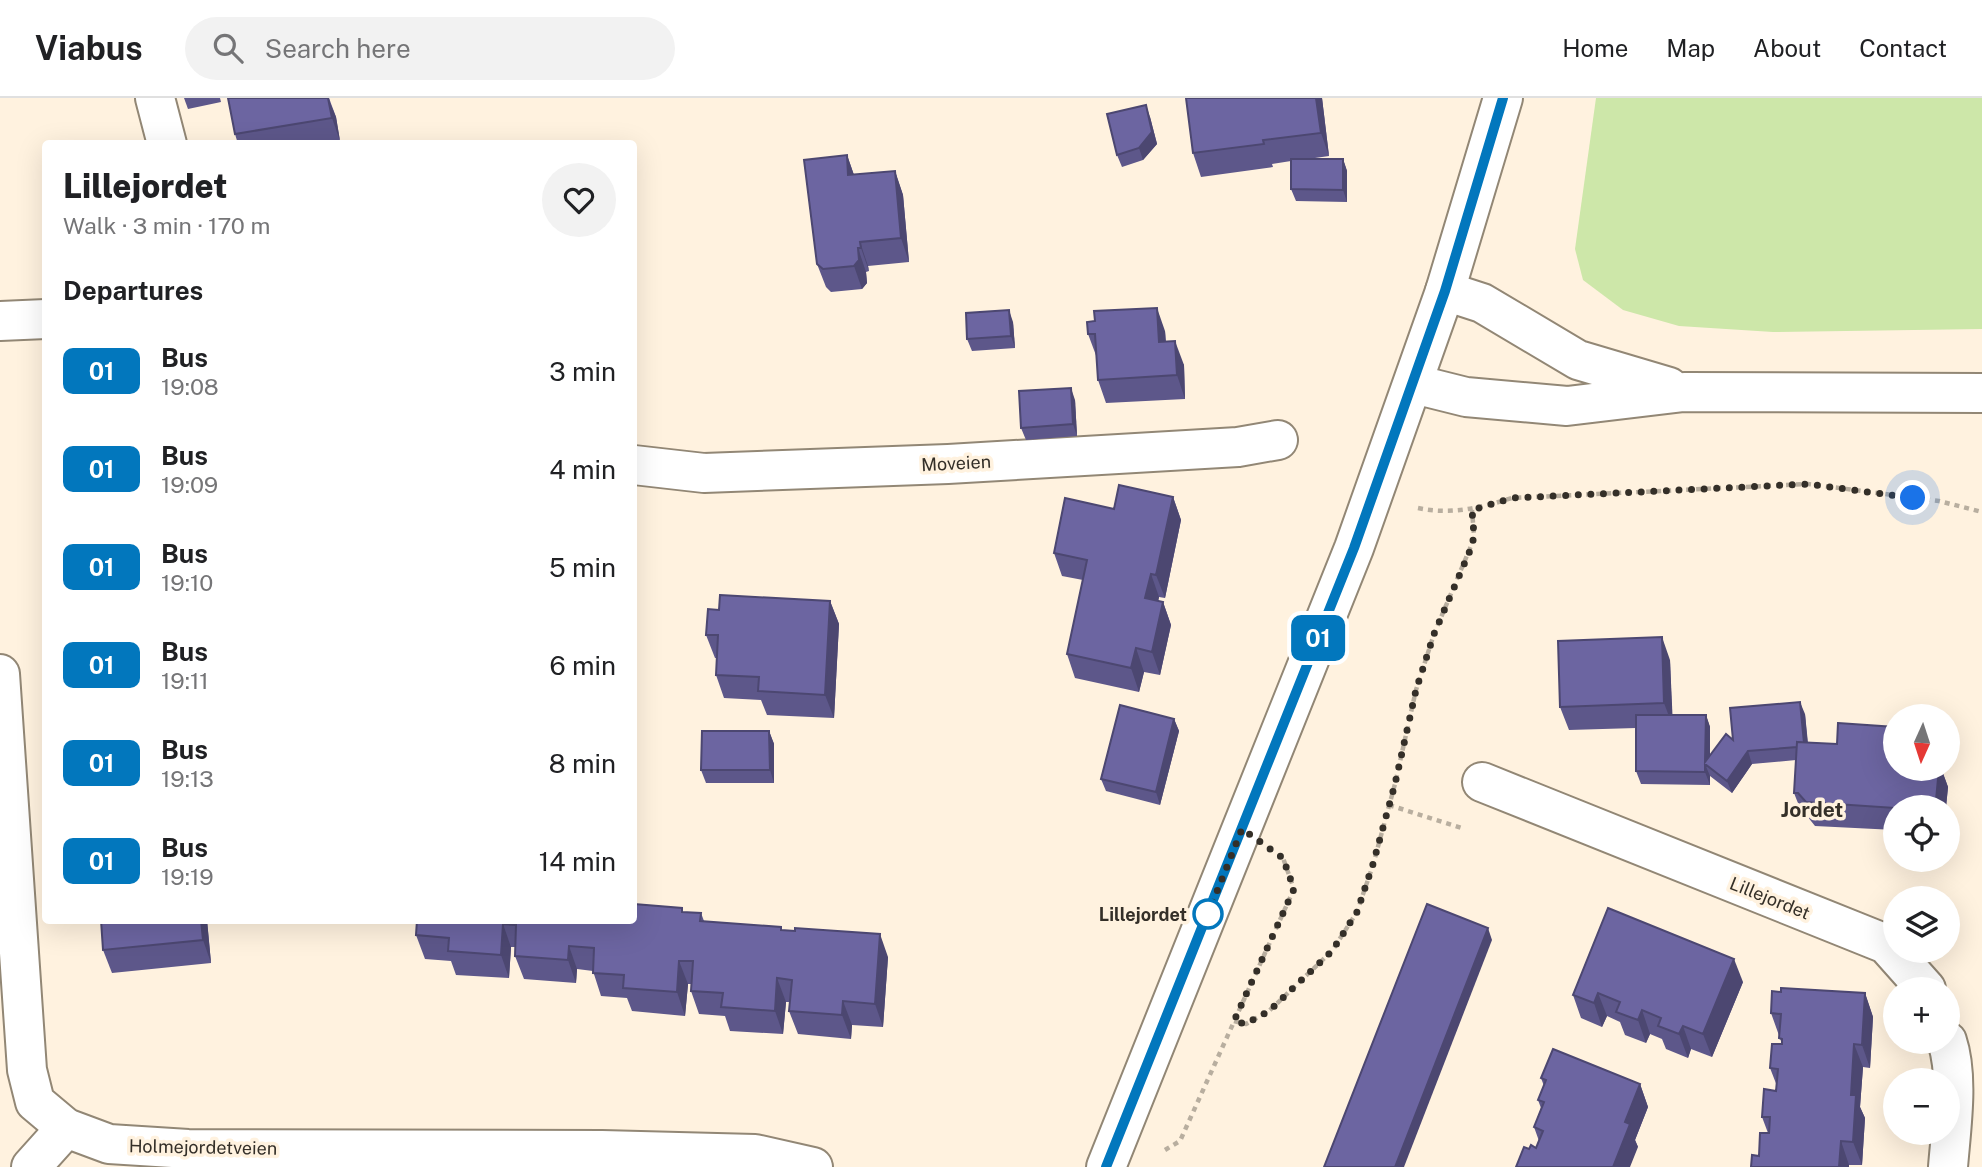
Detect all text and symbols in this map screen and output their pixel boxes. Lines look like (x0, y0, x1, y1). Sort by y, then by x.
search box (185, 17, 675, 80)
text: Viabus (35, 29, 143, 67)
icon: search (209, 29, 247, 67)
text: Search here (265, 33, 411, 64)
text: Home (1562, 34, 1628, 62)
text: Map (1666, 34, 1715, 62)
text: About (1753, 34, 1821, 62)
text: Contact (1859, 34, 1947, 62)
button: heart (542, 163, 616, 237)
text: Lillejordet (63, 167, 227, 205)
text: Walk · 3 min · 170 m (63, 212, 270, 239)
text: Departures (63, 275, 203, 306)
text: Bus (161, 342, 208, 373)
text: 3 min (549, 356, 616, 387)
text: 01 (89, 357, 114, 385)
text: 19:08 (161, 373, 219, 400)
text: Bus (161, 440, 208, 471)
street label: Moveien (921, 451, 991, 475)
text: 4 min (549, 454, 616, 485)
text: 01 (89, 455, 114, 483)
text: 19:09 (161, 471, 218, 498)
your location (1895, 480, 1930, 515)
text: Bus (161, 538, 208, 569)
text: 5 min (549, 552, 616, 583)
text: 01 (89, 553, 114, 581)
text: 19:10 (161, 569, 213, 596)
line badge: 01 (1286, 615, 1350, 661)
text: 01 (1305, 624, 1331, 652)
text: Bus (161, 636, 208, 667)
text: 6 min (549, 650, 616, 681)
text: 01 (89, 651, 114, 679)
text: 19:11 (161, 667, 209, 694)
north arrow (1883, 704, 1960, 780)
map controls (1883, 704, 1960, 1145)
text: Bus (161, 734, 208, 765)
text: 8 min (549, 748, 616, 779)
text: 01 (89, 749, 114, 777)
text: 19:13 (161, 765, 214, 792)
button: locate (1883, 795, 1960, 872)
district label: Jordet (1781, 797, 1843, 822)
text: Bus (161, 832, 208, 863)
text: 14 min (539, 846, 616, 877)
text: 01 (89, 847, 114, 875)
text: 19:19 (161, 863, 214, 890)
street label: Lillejordet (1727, 872, 1813, 924)
button: layers (1883, 886, 1960, 963)
marker: Lillejordet (1193, 899, 1223, 929)
place label: Lillejordet (1099, 904, 1187, 925)
button: + (1883, 977, 1960, 1054)
button: − (1883, 1068, 1960, 1145)
street label: Holmejordetveien (129, 1135, 277, 1159)

